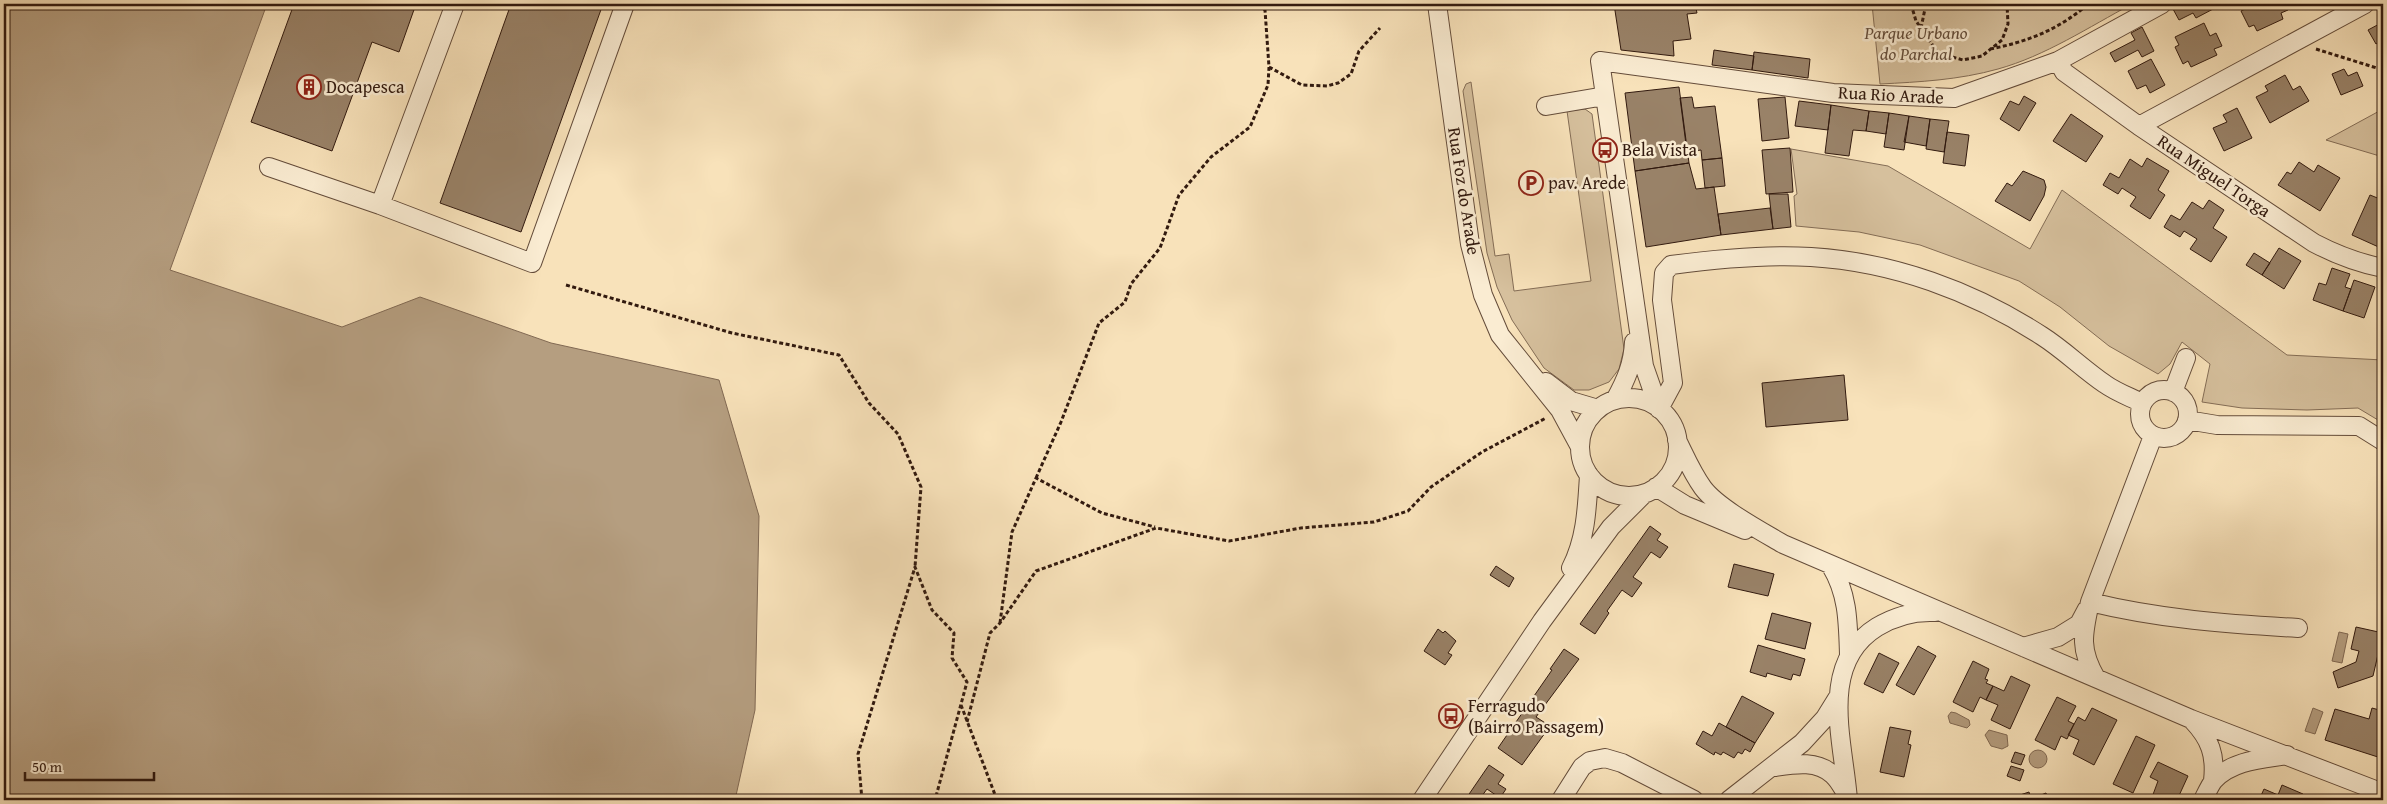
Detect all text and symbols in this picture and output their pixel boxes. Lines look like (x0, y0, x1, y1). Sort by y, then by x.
park label: Parque Urbano do Parchal (1864, 19, 1968, 67)
place label: Docapesca (326, 73, 405, 100)
building icon: Docapesca (296, 74, 322, 100)
street label: Rua Rio Arade (1837, 78, 1945, 111)
street label: Rua Foz do Arade (1441, 125, 1488, 257)
street label: Rua Miguel Torga (2152, 127, 2277, 224)
place label: Bela Vista (1622, 136, 1698, 163)
bus stop icon: Bela Vista (1592, 137, 1618, 163)
place label: pav. Arede (1548, 169, 1626, 196)
parking icon: pav. Arede (1518, 170, 1544, 196)
place label: Ferragudo (Bairro Passagem) (1468, 692, 1604, 740)
bus stop icon: Ferragudo (Bairro Passagem) (1438, 703, 1464, 729)
scale bar (25, 749, 154, 781)
text: 50 m (32, 756, 63, 777)

